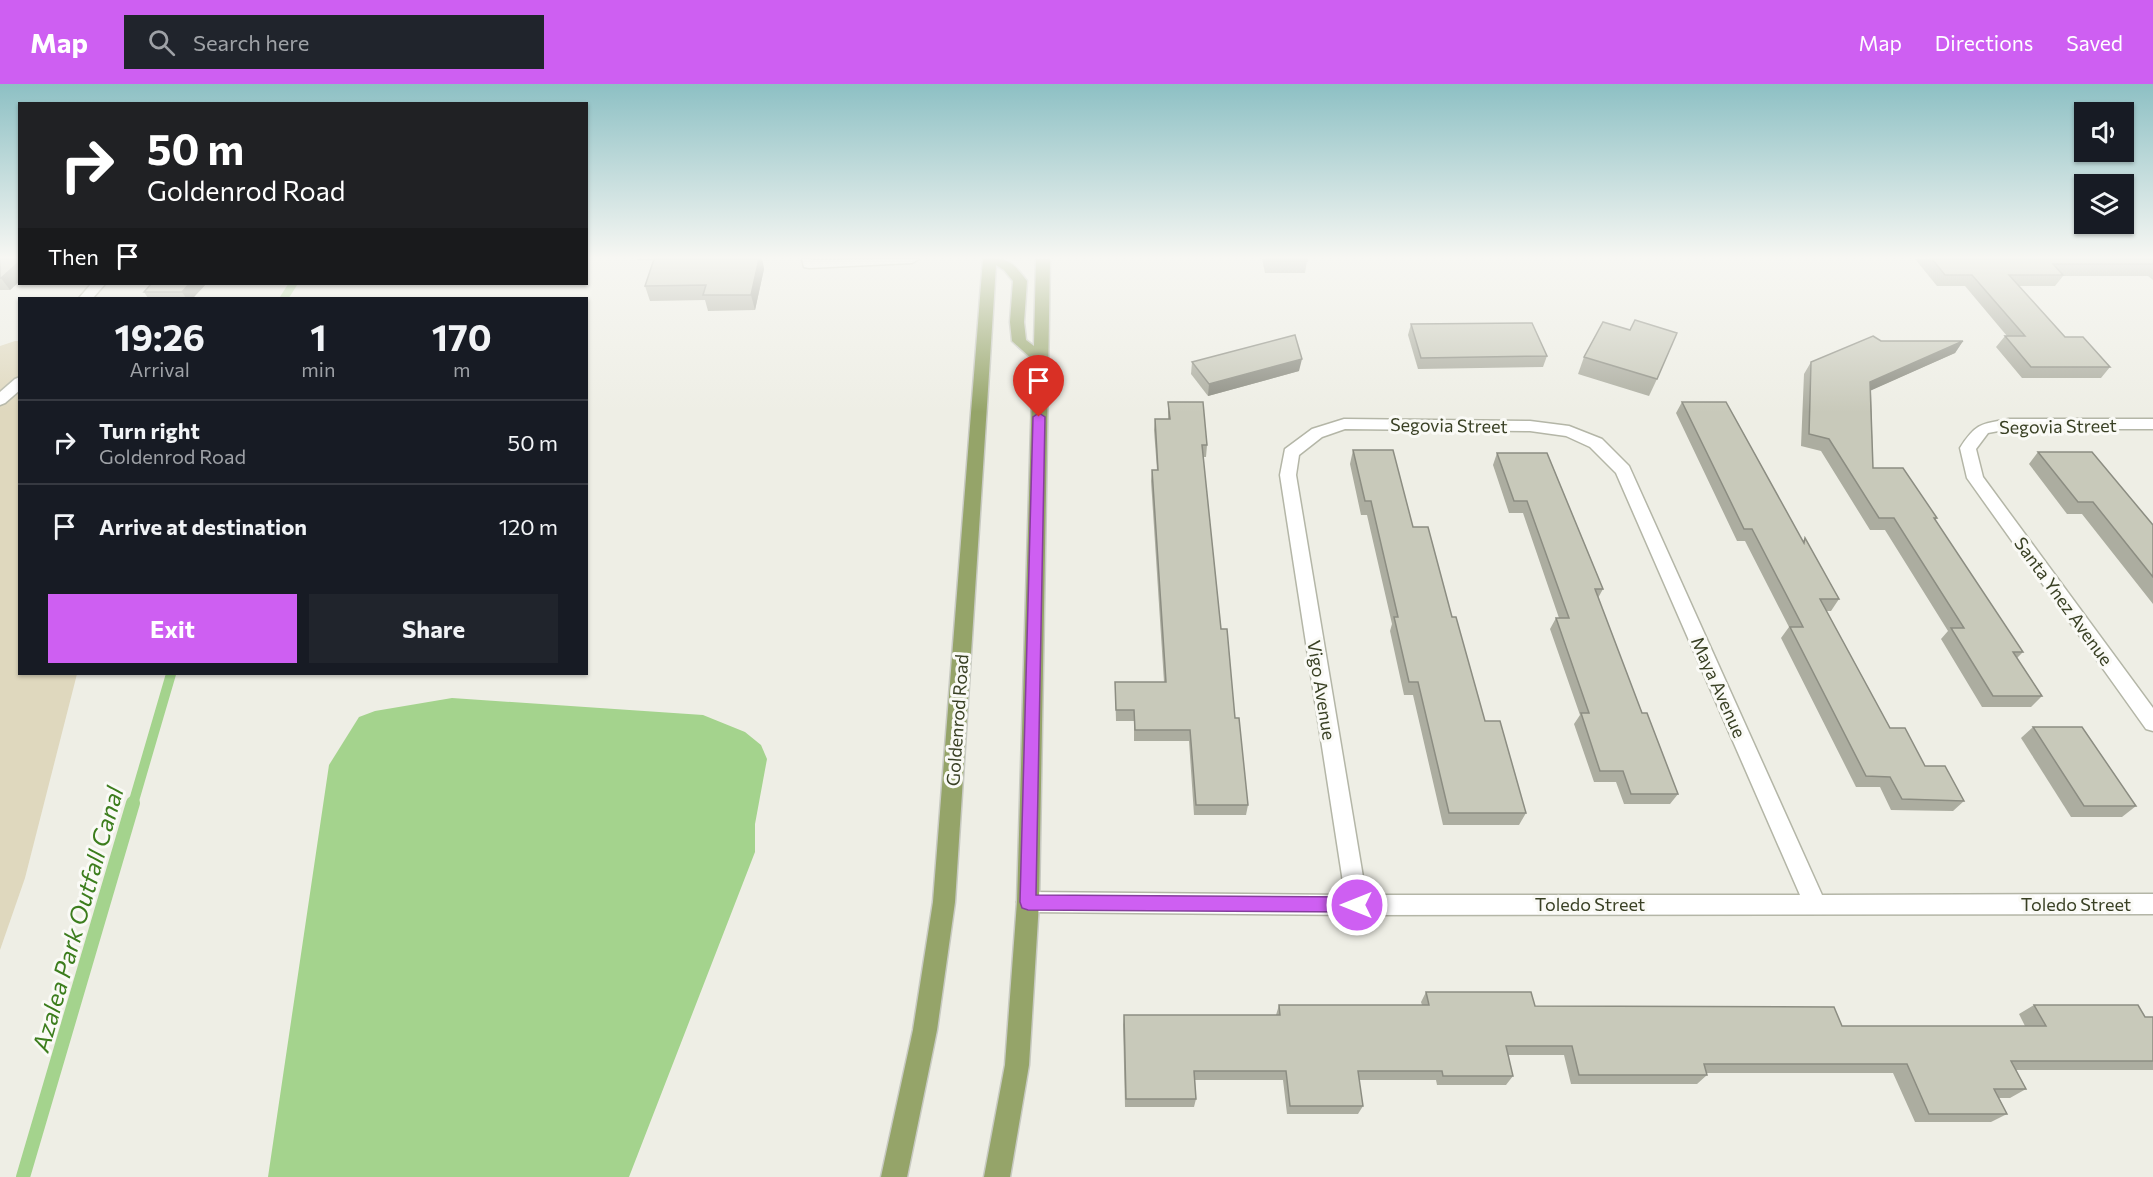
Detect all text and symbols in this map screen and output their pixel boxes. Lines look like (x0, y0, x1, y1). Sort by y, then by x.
search box (124, 15, 544, 69)
text: Map (30, 25, 88, 59)
icon: search (145, 26, 178, 59)
text: Search here (193, 29, 309, 56)
text: Map (1859, 30, 1902, 55)
text: Directions (1935, 30, 2033, 55)
text: Saved (2066, 30, 2123, 55)
map controls (2074, 102, 2134, 234)
button: sound (2074, 102, 2134, 162)
text: 50 m (147, 122, 244, 174)
icon: right (48, 126, 126, 204)
text: Goldenrod Road (147, 174, 345, 207)
button: layers (2074, 174, 2134, 234)
icon: arrive (111, 240, 144, 273)
text: Then (48, 243, 99, 270)
text: 19:26 (114, 314, 205, 358)
text: 1 (310, 314, 326, 358)
text: 170 (432, 314, 492, 358)
pin (1013, 355, 1064, 417)
text: Arrival (129, 357, 190, 381)
text: min (301, 357, 335, 381)
text: m (453, 357, 470, 381)
icon: arrive (1022, 364, 1055, 397)
street label: Segovia Street (1390, 413, 1508, 437)
street label: Segovia Street (1999, 414, 2117, 438)
text: Turn right (99, 417, 200, 444)
icon: right (48, 426, 81, 459)
text: 50 m (508, 429, 558, 456)
text: Goldenrod Road (99, 444, 246, 468)
icon: arrive (48, 510, 81, 543)
text: Arrive at destination (99, 513, 307, 540)
text: 120 m (499, 513, 558, 540)
street label: Santa Ynez Avenue (2010, 533, 2118, 669)
button: Exit (48, 594, 297, 663)
button: Share (309, 594, 558, 663)
street label: Maya Avenue (1687, 633, 1751, 741)
street label: Vigo Avenue (1303, 639, 1341, 741)
street label: Goldenrod Road (941, 653, 973, 787)
water label: Azalea Park Outfall Canal (25, 782, 129, 1056)
position arrow (1325, 873, 1389, 937)
street label: Toledo Street (1535, 893, 1645, 915)
street label: Toledo Street (2021, 893, 2131, 915)

